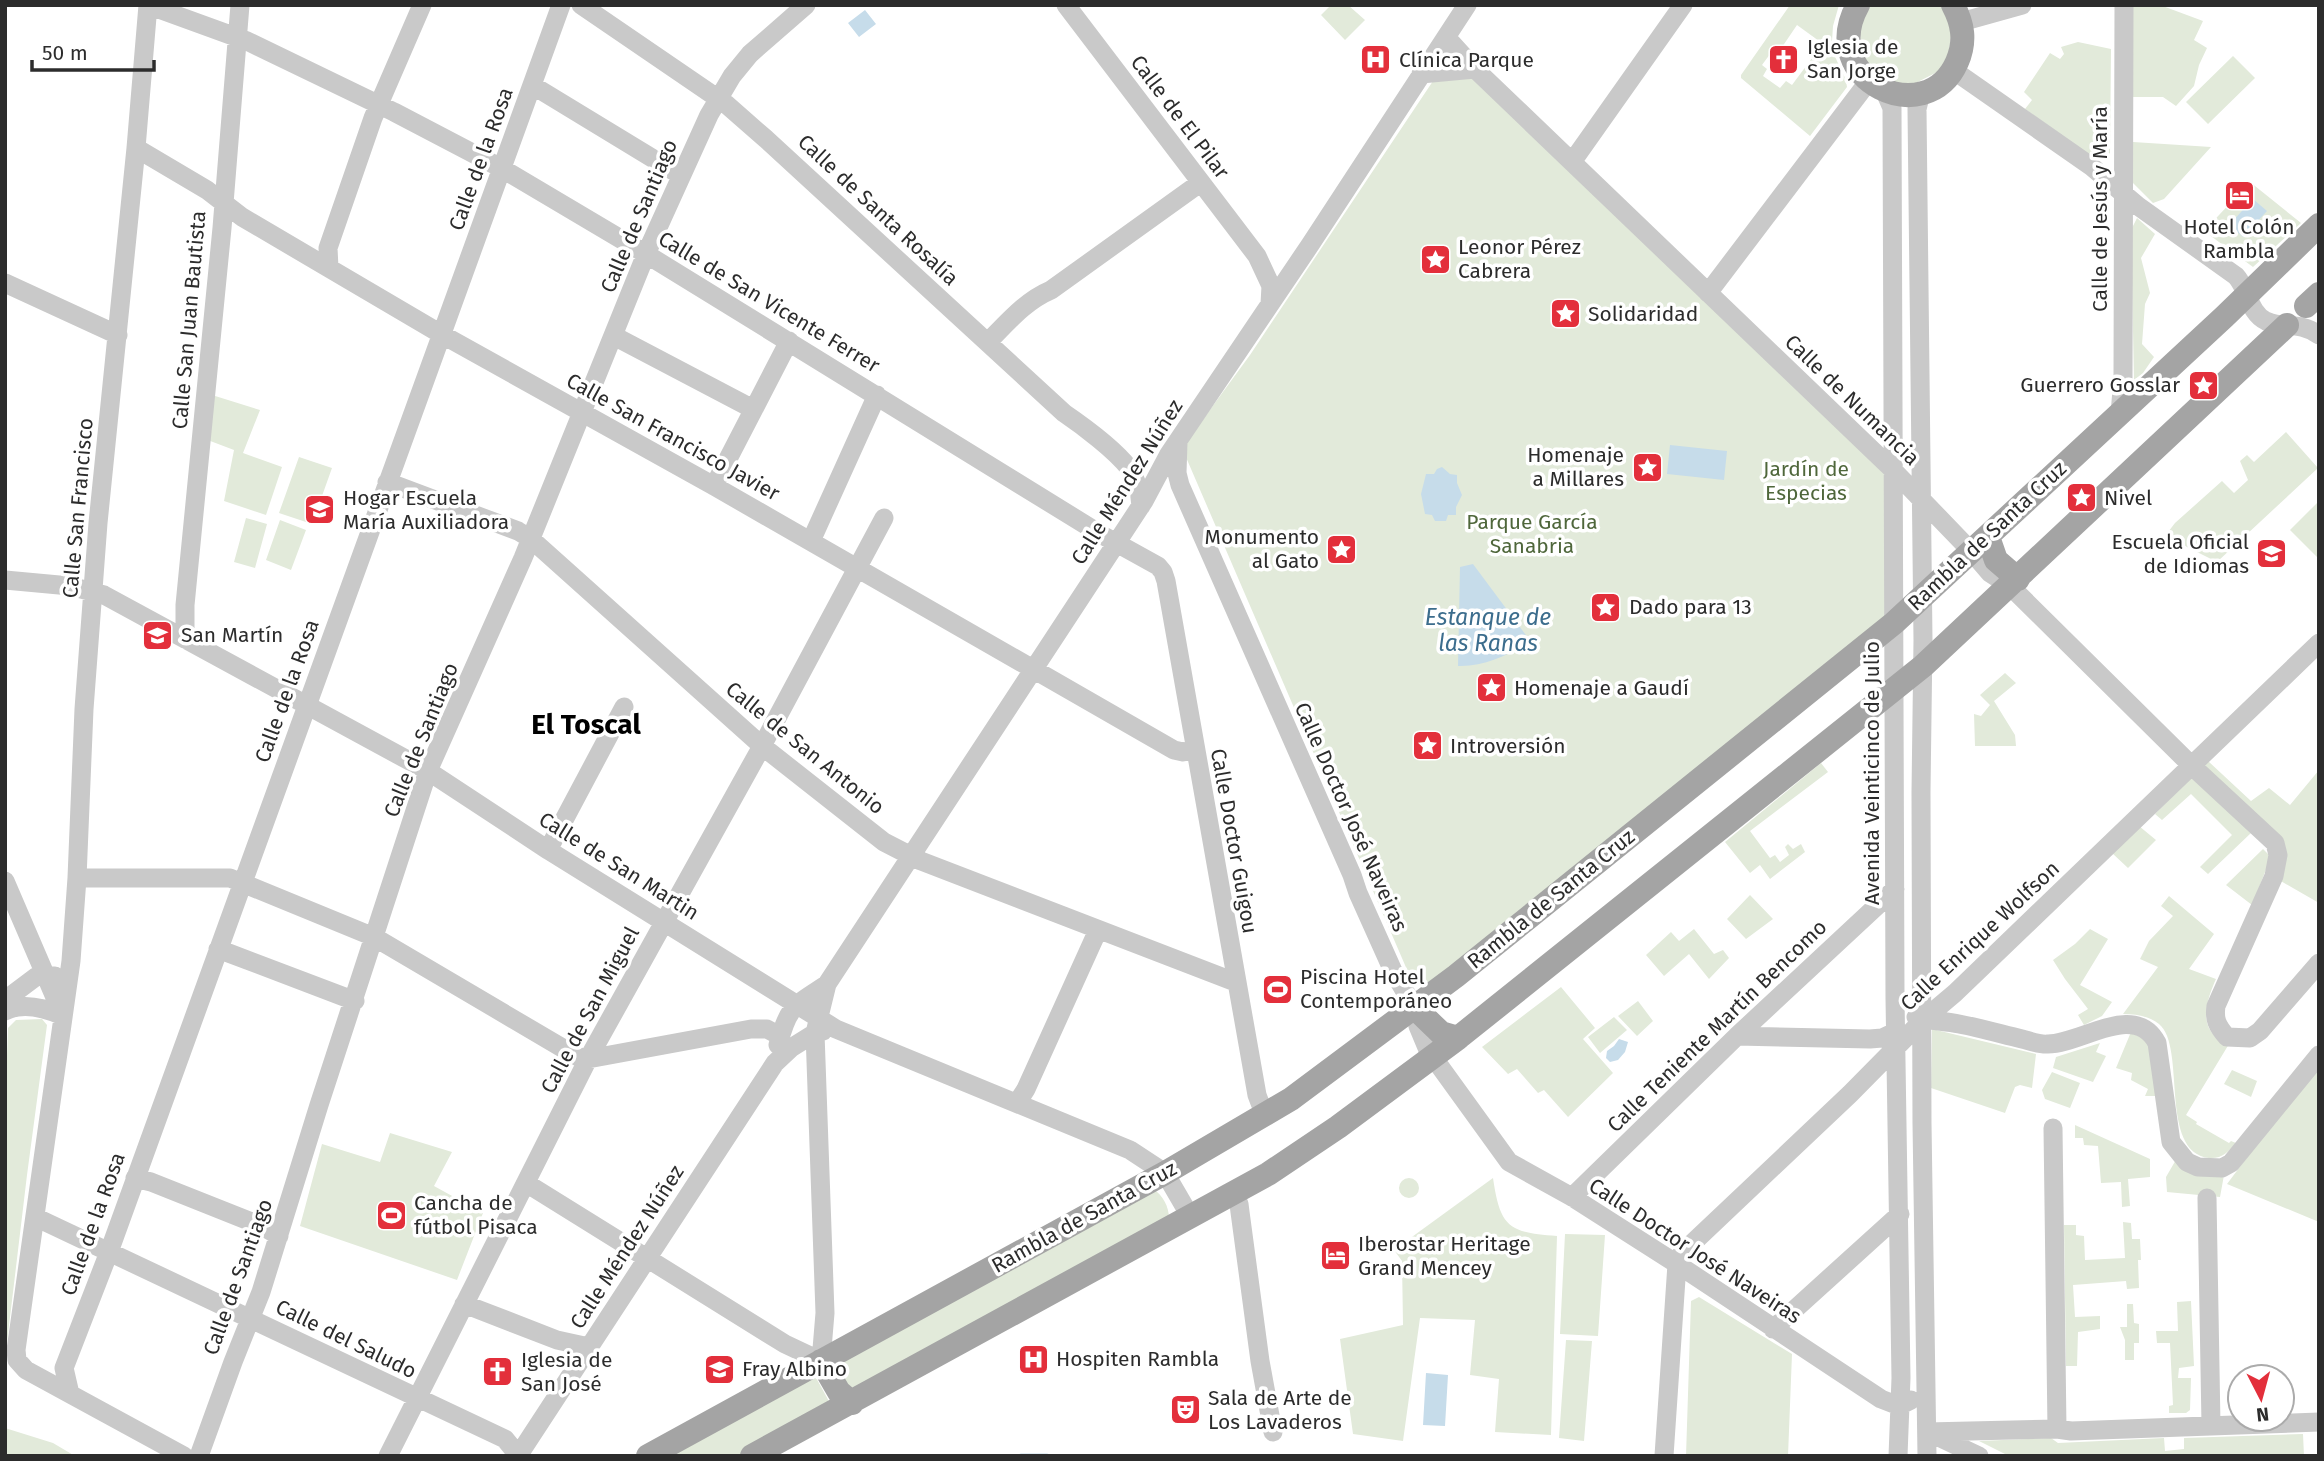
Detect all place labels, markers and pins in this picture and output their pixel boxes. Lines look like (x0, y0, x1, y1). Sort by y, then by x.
place label: Iglesia de San Jorge (1807, 34, 1898, 84)
church icon: Iglesia de San Jorge (1767, 42, 1801, 76)
hospital icon: Clínica Parque (1359, 43, 1393, 77)
place label: Clínica Parque (1399, 47, 1534, 73)
hotel icon: Hotel Colón Rambla (2222, 178, 2256, 212)
place label: Hotel Colón Rambla (2183, 214, 2295, 264)
place label: Leonor Pérez Cabrera (1458, 234, 1581, 284)
place icon: Leonor Pérez Cabrera (1418, 242, 1452, 276)
place icon: Solidaridad (1548, 297, 1582, 331)
place label: Solidaridad (1588, 301, 1698, 327)
place icon: Guerrero Gosslar (2186, 368, 2220, 402)
place label: Guerrero Gosslar (2020, 372, 2180, 398)
place label: Homenaje a Millares (1527, 442, 1624, 492)
place icon: Homenaje a Millares (1630, 450, 1664, 484)
place icon: Nivel (2064, 481, 2098, 515)
place label: Hogar Escuela María Auxiliadora (343, 485, 509, 535)
place label: Nivel (2104, 485, 2152, 511)
school or university icon: Hogar Escuela María Auxiliadora (303, 493, 337, 527)
place label: Monumento al Gato (1205, 524, 1319, 574)
place label: Escuela Oficial de Idiomas (2112, 529, 2249, 579)
place icon: Monumento al Gato (1325, 532, 1359, 566)
school or university icon: Escuela Oficial de Idiomas (2255, 537, 2289, 571)
place icon: Dado para 13 (1589, 590, 1623, 624)
place label: Dado para 13 (1629, 594, 1752, 620)
school or university icon: San Martín (141, 618, 175, 652)
place label: San Martín (181, 622, 283, 648)
place icon: Homenaje a Gaudí (1474, 671, 1508, 705)
place label: Homenaje a Gaudí (1514, 675, 1689, 701)
place icon: Introversión (1410, 729, 1444, 763)
place label: Introversión (1450, 733, 1566, 759)
place label: Piscina Hotel Contemporáneo (1300, 964, 1452, 1014)
sports icon: Piscina Hotel Contemporáneo (1260, 972, 1294, 1006)
place label: Cancha de fútbol Pisaca (414, 1190, 538, 1240)
sports icon: Cancha de fútbol Pisaca (374, 1198, 408, 1232)
place label: Iberostar Heritage Grand Mencey (1358, 1231, 1531, 1281)
hotel icon: Iberostar Heritage Grand Mencey (1318, 1239, 1352, 1273)
hospital icon: Hospiten Rambla (1016, 1342, 1050, 1376)
place label: Hospiten Rambla (1056, 1346, 1219, 1372)
place label: Iglesia de San José (521, 1347, 612, 1397)
school or university icon: Fray Albino (702, 1352, 736, 1386)
church icon: Iglesia de San José (481, 1355, 515, 1389)
place label: Fray Albino (742, 1356, 847, 1382)
place label: Sala de Arte de Los Lavaderos (1208, 1385, 1352, 1435)
theatre icon: Sala de Arte de Los Lavaderos (1168, 1393, 1202, 1427)

